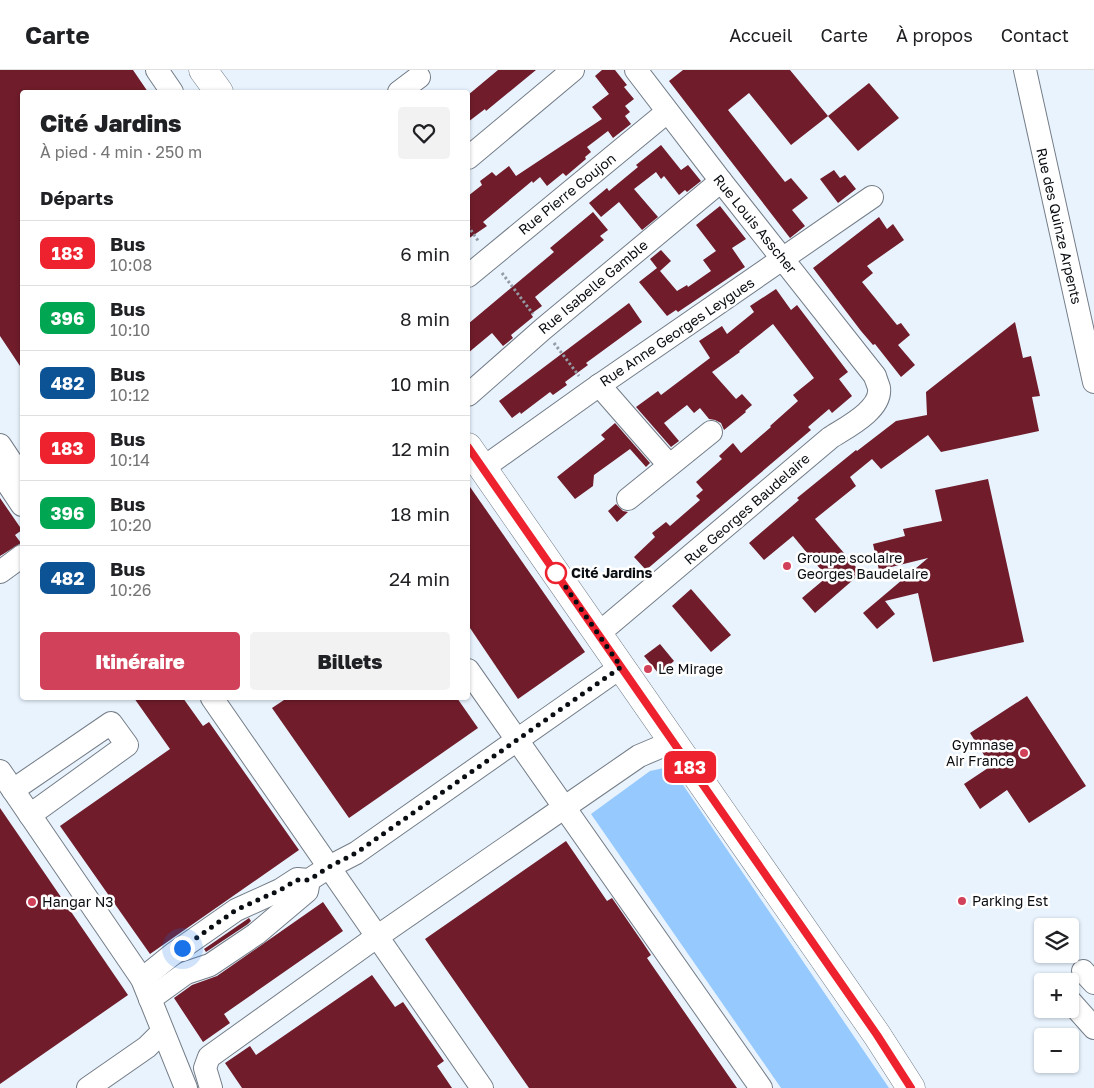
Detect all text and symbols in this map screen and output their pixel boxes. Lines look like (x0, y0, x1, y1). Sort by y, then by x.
text: Carte (25, 20, 90, 49)
text: Accueil (729, 24, 793, 46)
text: Carte (821, 24, 868, 46)
text: À propos (896, 24, 973, 46)
text: Contact (1001, 24, 1069, 46)
button: heart (398, 107, 450, 159)
text: Cité Jardins (40, 108, 181, 137)
text: À pied · 4 min · 250 m (40, 142, 202, 162)
street label: Rue des Quinze Arpents (1033, 146, 1086, 306)
street label: Rue Pierre Goujon (515, 149, 619, 238)
street label: Rue Louis Asscher (710, 171, 801, 277)
text: Départs (40, 186, 114, 209)
text: Bus (110, 232, 145, 255)
street label: Rue Isabelle Gamble (535, 236, 651, 337)
text: 183 (52, 242, 83, 264)
text: 6 min (400, 242, 450, 265)
text: 10:08 (110, 255, 152, 275)
street label: Rue Anne Georges Leygues (596, 273, 757, 390)
text: Bus (110, 297, 145, 320)
text: 396 (51, 307, 84, 329)
text: 8 min (400, 307, 450, 330)
text: 10:10 (110, 320, 150, 340)
text: Bus (110, 362, 145, 385)
text: 482 (51, 372, 84, 394)
text: 10 min (391, 372, 450, 395)
text: 10:12 (110, 385, 150, 405)
text: Bus (110, 427, 145, 450)
text: 183 (52, 437, 83, 459)
text: 12 min (391, 437, 450, 460)
street label: Rue Georges Baudelaire (680, 449, 813, 568)
text: 10:14 (110, 450, 150, 470)
text: Bus (110, 492, 145, 515)
text: 396 (51, 502, 84, 524)
text: 18 min (391, 502, 450, 525)
text: 10:20 (110, 515, 152, 535)
place label: Groupe scolaire Georges Baudelaire (797, 549, 928, 582)
text: Bus (110, 557, 145, 580)
marker: Groupe scolaire Georges Baudelaire (781, 560, 793, 572)
marker: Cité Jardins (545, 562, 567, 584)
place label: Cité Jardins (571, 564, 652, 581)
text: 482 (51, 567, 84, 589)
text: 24 min (389, 567, 450, 590)
text: 10:26 (110, 580, 151, 600)
button: Itinéraire (40, 632, 240, 690)
button: Billets (250, 632, 450, 690)
place label: Le Mirage (658, 660, 723, 677)
marker: Le Mirage (642, 663, 654, 675)
place label: Gymnase Air France (946, 736, 1014, 769)
marker: Gymnase Air France (1018, 747, 1030, 759)
line badge: 183 (661, 751, 719, 783)
text: 183 (674, 756, 706, 778)
place label: Parking Est (972, 892, 1048, 909)
place label: Hangar N3 (42, 893, 113, 910)
marker: Parking Est (956, 895, 968, 907)
marker: Hangar N3 (26, 896, 38, 908)
map controls (1034, 918, 1079, 1073)
button: layers (1034, 918, 1079, 963)
your location (170, 936, 195, 961)
button: + (1034, 973, 1079, 1018)
button: − (1034, 1028, 1079, 1073)

